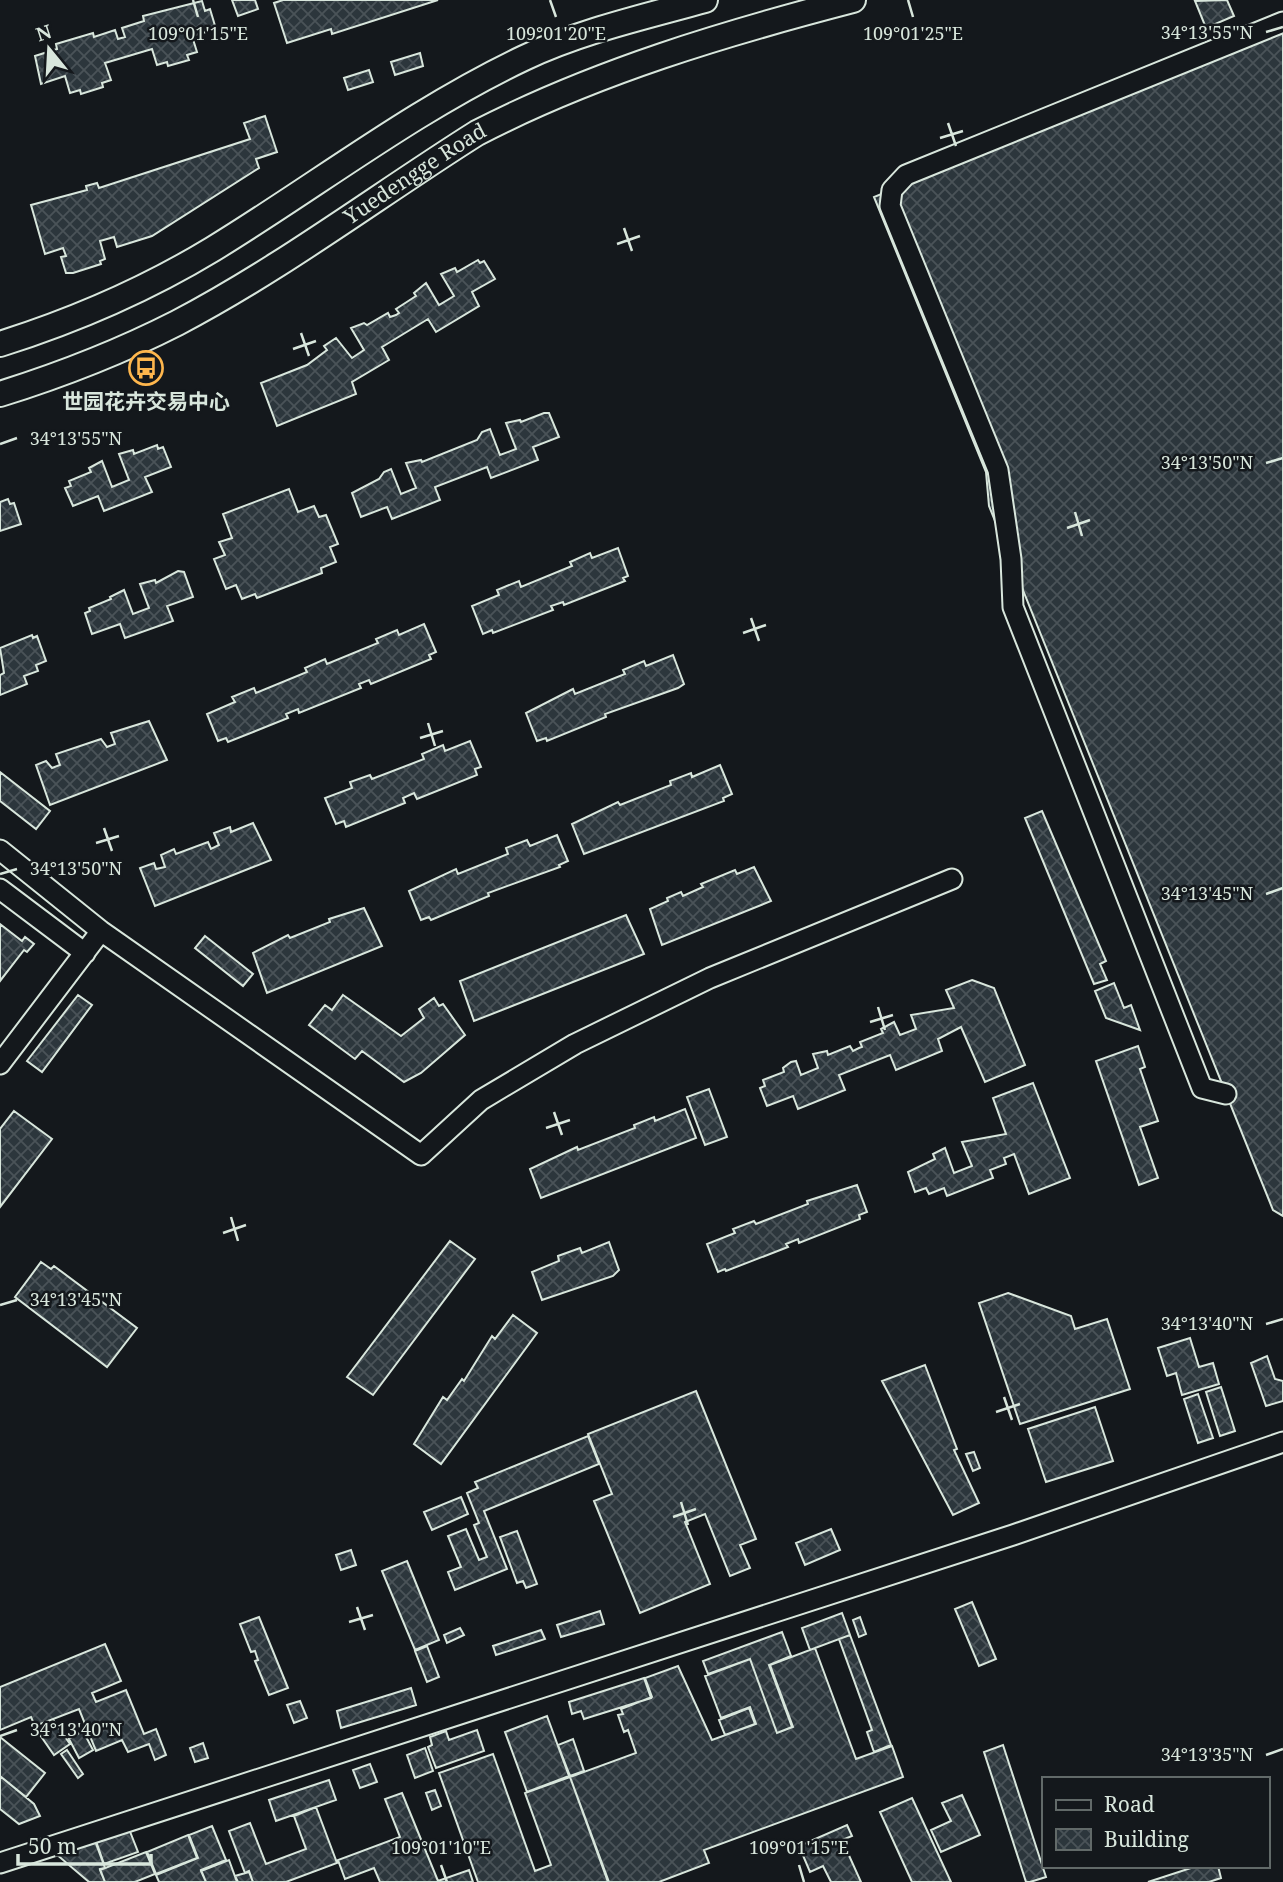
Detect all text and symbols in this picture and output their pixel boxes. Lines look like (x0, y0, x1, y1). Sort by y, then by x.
north arrow (14, 14, 84, 84)
text: N (33, 18, 55, 48)
text: 34°13'55"N (1161, 20, 1254, 44)
text: 109°01'15"E (148, 21, 248, 45)
text: 109°01'20"E (506, 21, 606, 45)
text: 109°01'25"E (863, 21, 963, 45)
street label: Yuedengge Road (337, 116, 491, 231)
bus stop icon: 世园花卉交易中心 (127, 349, 165, 387)
place label: 世园花卉交易中心 (62, 387, 230, 415)
text: 34°13'55"N (30, 426, 123, 450)
text: 34°13'50"N (1161, 450, 1254, 474)
text: 34°13'50"N (30, 856, 123, 880)
text: 34°13'45"N (1161, 881, 1254, 905)
text: 34°13'45"N (30, 1287, 123, 1311)
text: 34°13'40"N (1161, 1311, 1254, 1335)
text: 34°13'40"N (30, 1717, 123, 1741)
text: 34°13'35"N (1161, 1742, 1254, 1766)
legend (1042, 1777, 1269, 1868)
text: Road (1104, 1790, 1155, 1818)
scale bar (18, 1822, 150, 1866)
text: Building (1104, 1825, 1189, 1853)
text: 50 m (28, 1832, 77, 1860)
text: 109°01'10"E (391, 1835, 491, 1859)
text: 109°01'15"E (749, 1835, 849, 1859)

